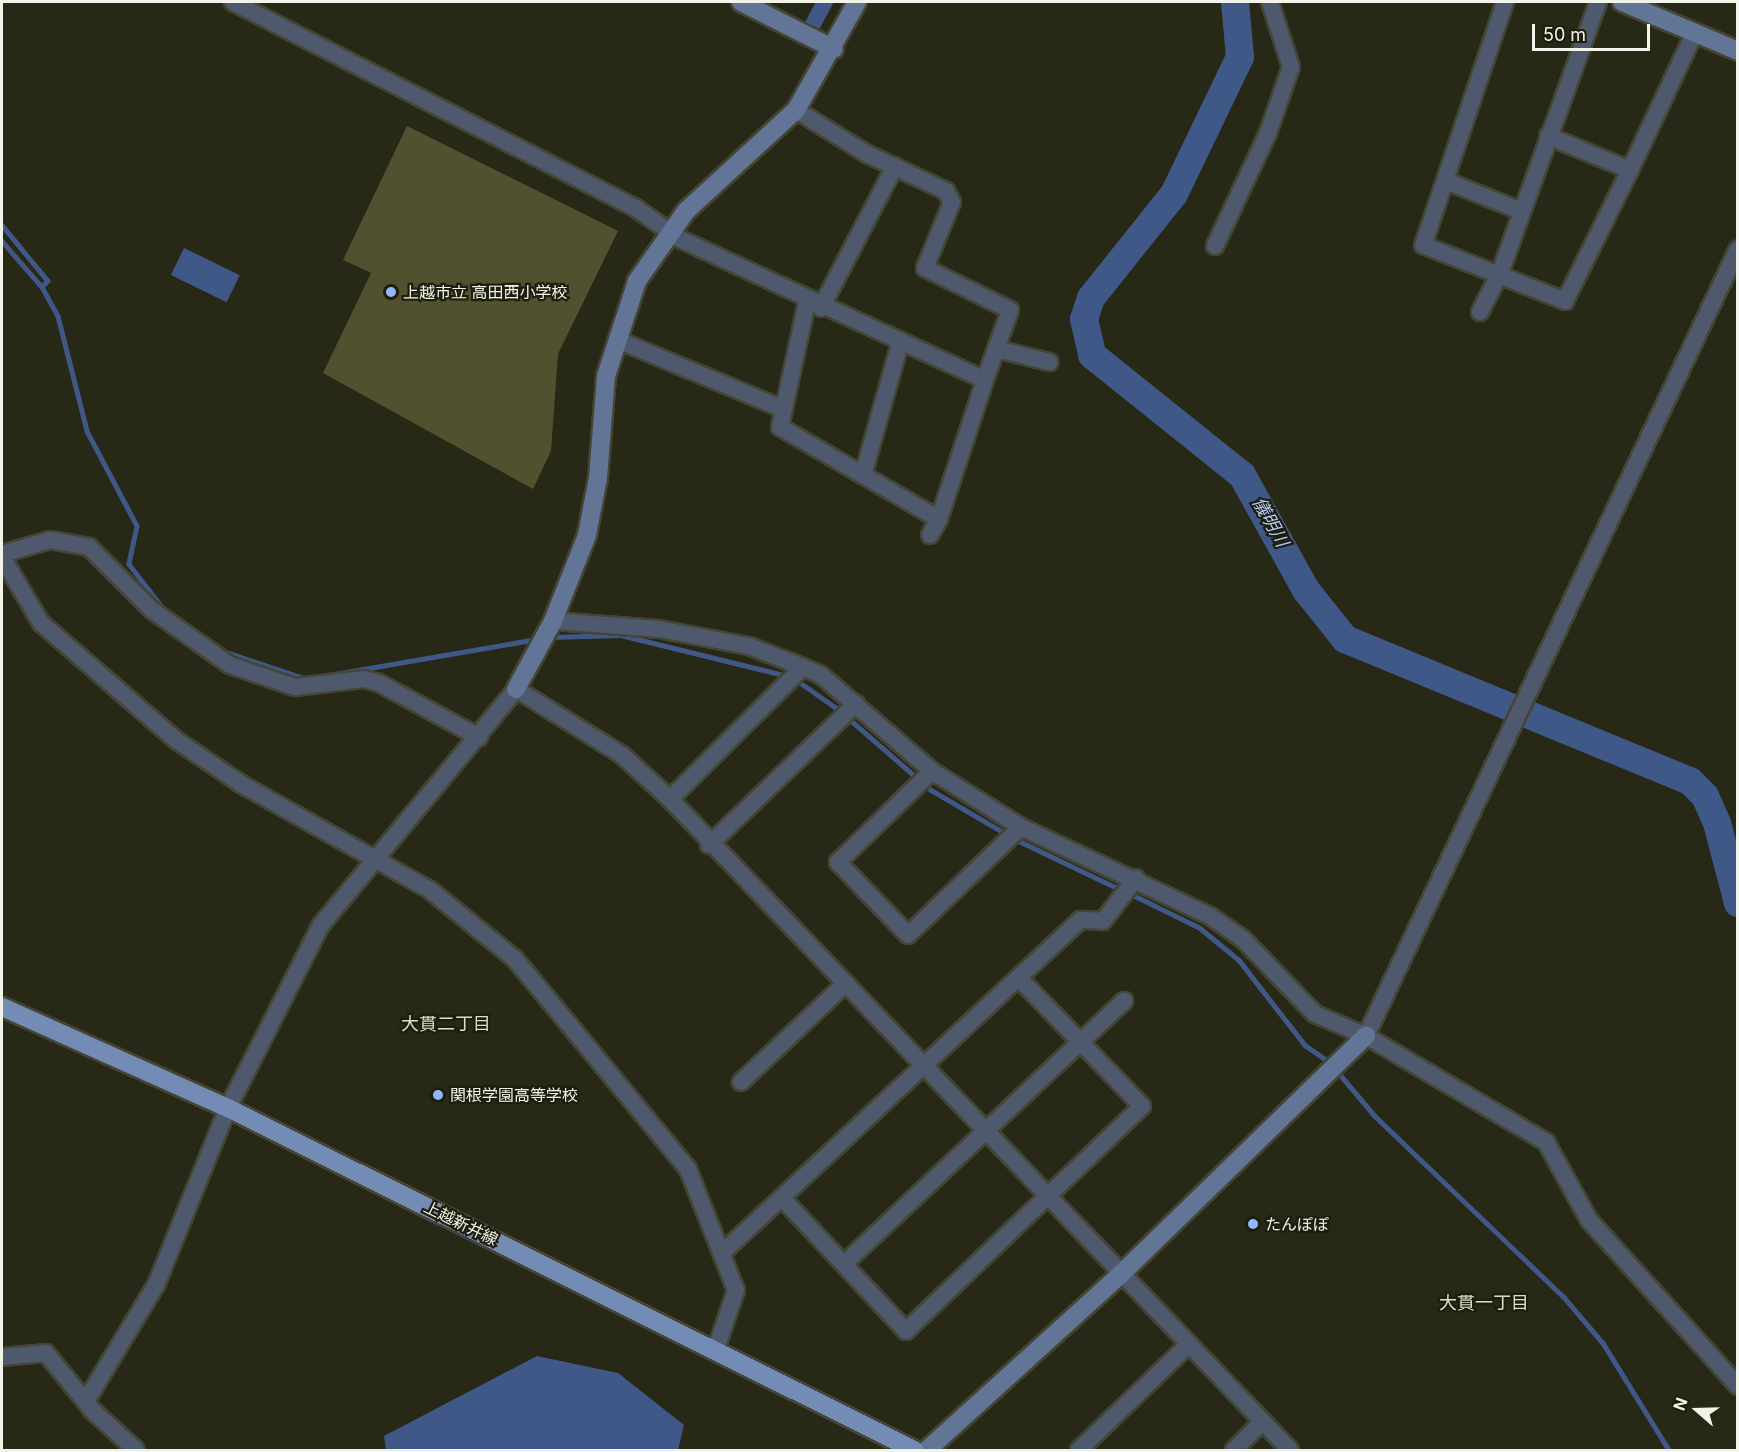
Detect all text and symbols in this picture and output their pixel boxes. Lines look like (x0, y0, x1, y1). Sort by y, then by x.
scale bar (1535, 12, 1654, 50)
text: 50 m (1543, 24, 1586, 45)
place label: 上越市立 高田西小学校 (403, 282, 567, 302)
marker: 上越市立 高田西小学校 (384, 285, 398, 299)
water label: 儀明川 (1247, 493, 1293, 551)
district label: 大貫二丁目 (401, 1013, 491, 1035)
place label: 関根学園高等学校 (450, 1085, 578, 1105)
marker: 関根学園高等学校 (431, 1088, 445, 1102)
street label: 上越新井線 (421, 1197, 501, 1249)
place label: たんぽぽ (1265, 1214, 1329, 1234)
marker: たんぽぽ (1246, 1217, 1260, 1231)
district label: 大貫一丁目 (1439, 1292, 1529, 1314)
north arrow (1667, 1380, 1727, 1440)
text: N (1669, 1395, 1692, 1413)

